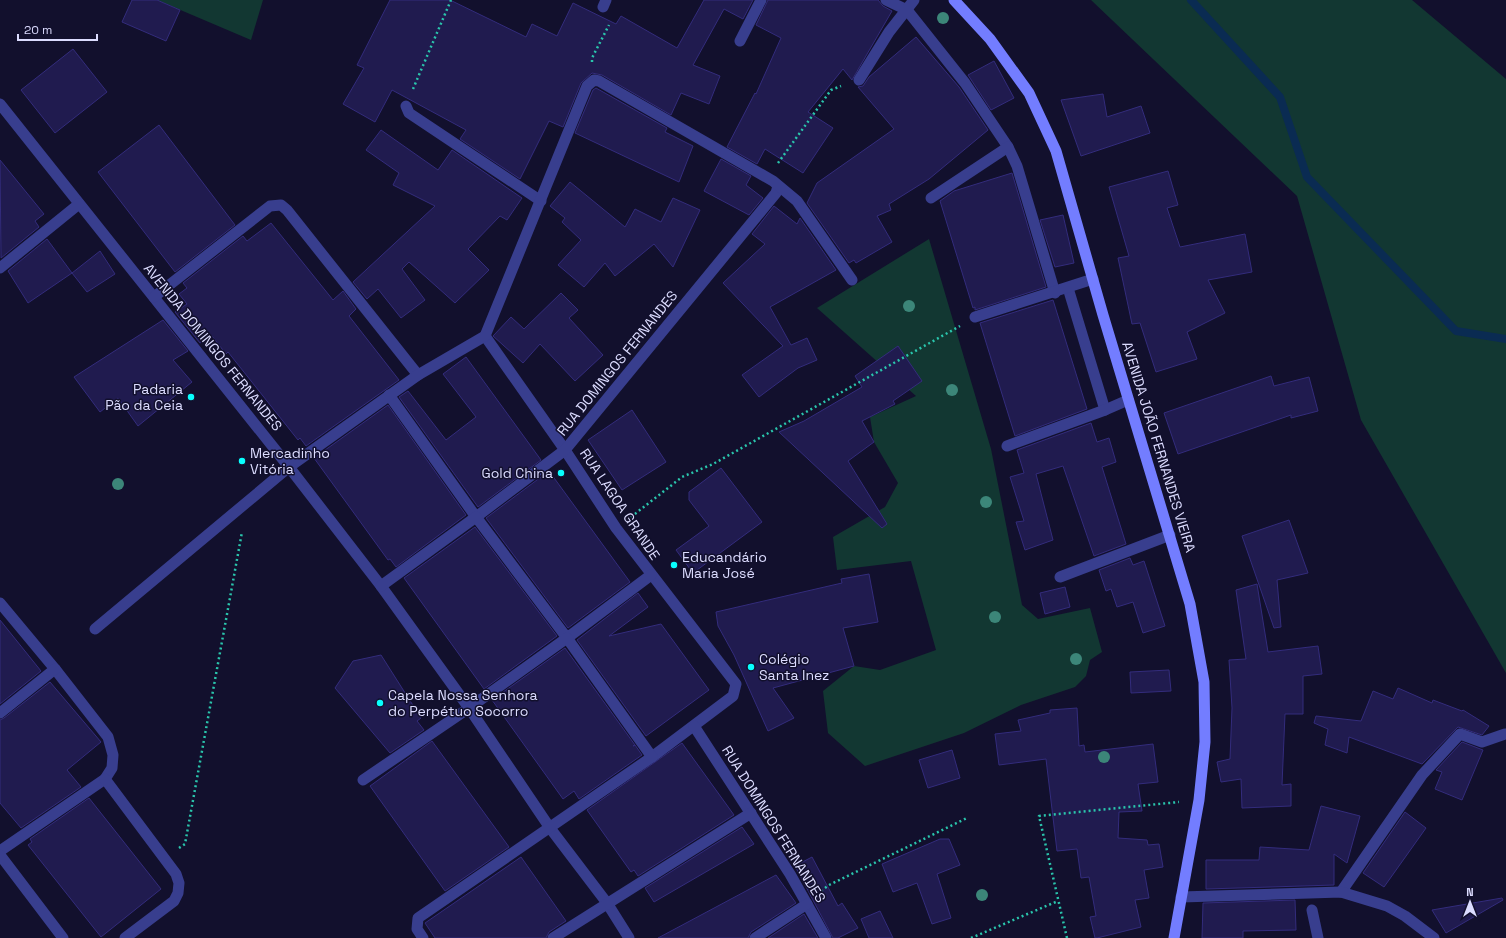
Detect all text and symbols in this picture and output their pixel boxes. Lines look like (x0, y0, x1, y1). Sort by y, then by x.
scale bar (18, 16, 97, 42)
text: 20 m (24, 22, 52, 38)
street label: AVENIDA DOMINGOS FERNANDES (140, 260, 286, 434)
street label: RUA DOMINGOS FERNANDES (553, 287, 681, 439)
street label: AVENIDA JOÃO FERNANDES VIEIRA (1118, 339, 1200, 555)
place label: Padaria Pão da Ceia (105, 380, 183, 414)
marker: Padaria Pão da Ceia (186, 392, 196, 402)
place label: Mercadinho Vitória (250, 444, 330, 478)
street label: RUA LAGOA GRANDE (576, 445, 664, 563)
marker: Mercadinho Vitória (237, 456, 247, 466)
place label: Gold China (481, 464, 553, 482)
marker: Gold China (556, 468, 566, 478)
place label: Educandário Maria José (682, 548, 767, 582)
marker: Educandário Maria José (669, 560, 679, 570)
place label: Colégio Santa Inez (759, 650, 829, 684)
marker: Colégio Santa Inez (746, 662, 756, 672)
place label: Capela Nossa Senhora do Perpétuo Socorro (388, 686, 537, 720)
marker: Capela Nossa Senhora do Perpétuo Socorro (375, 698, 385, 708)
street label: RUA DOMINGOS FERNANDES (718, 742, 830, 906)
north arrow (1450, 882, 1490, 922)
text: N (1466, 885, 1474, 899)

